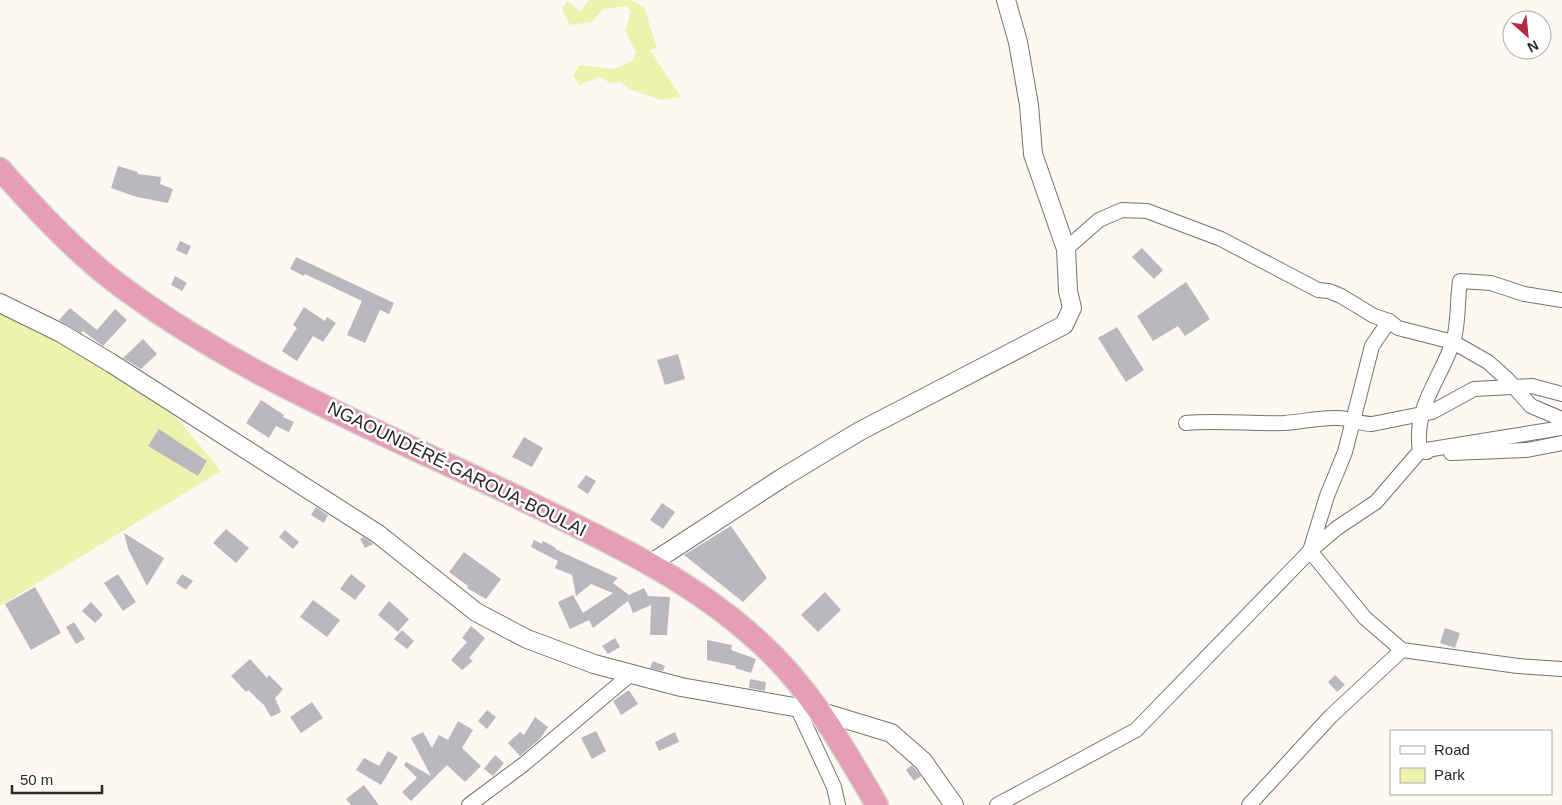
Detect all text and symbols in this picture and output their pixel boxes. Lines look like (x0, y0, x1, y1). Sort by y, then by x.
north arrow (1502, 10, 1552, 60)
text: N (1525, 37, 1541, 56)
street label: NGAOUNDÉRÉ-GAROUA-BOULAI (325, 398, 589, 540)
legend (1390, 730, 1552, 795)
text: Road (1434, 741, 1470, 758)
scale bar (12, 762, 102, 794)
text: Park (1434, 766, 1465, 783)
text: 50 m (20, 771, 53, 788)

